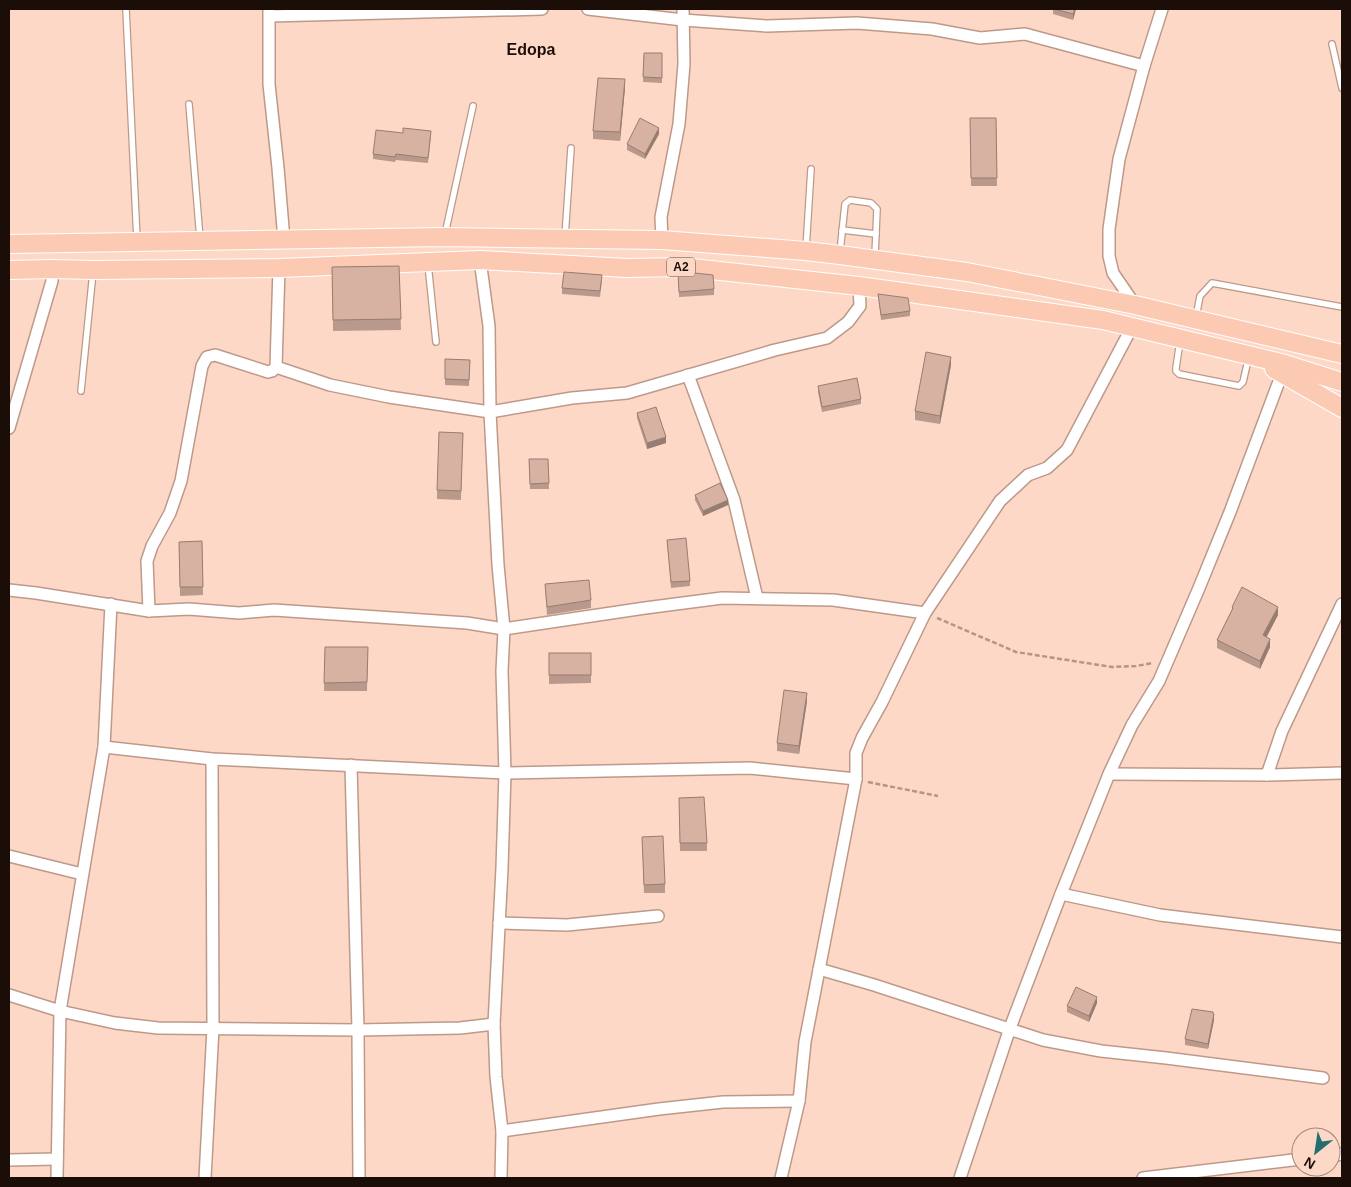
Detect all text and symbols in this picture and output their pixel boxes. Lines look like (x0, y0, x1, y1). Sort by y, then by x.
district label: Edopa (507, 41, 556, 58)
road number: A2 (667, 258, 695, 276)
north arrow (1291, 1127, 1341, 1177)
text: N (1301, 1154, 1318, 1173)

